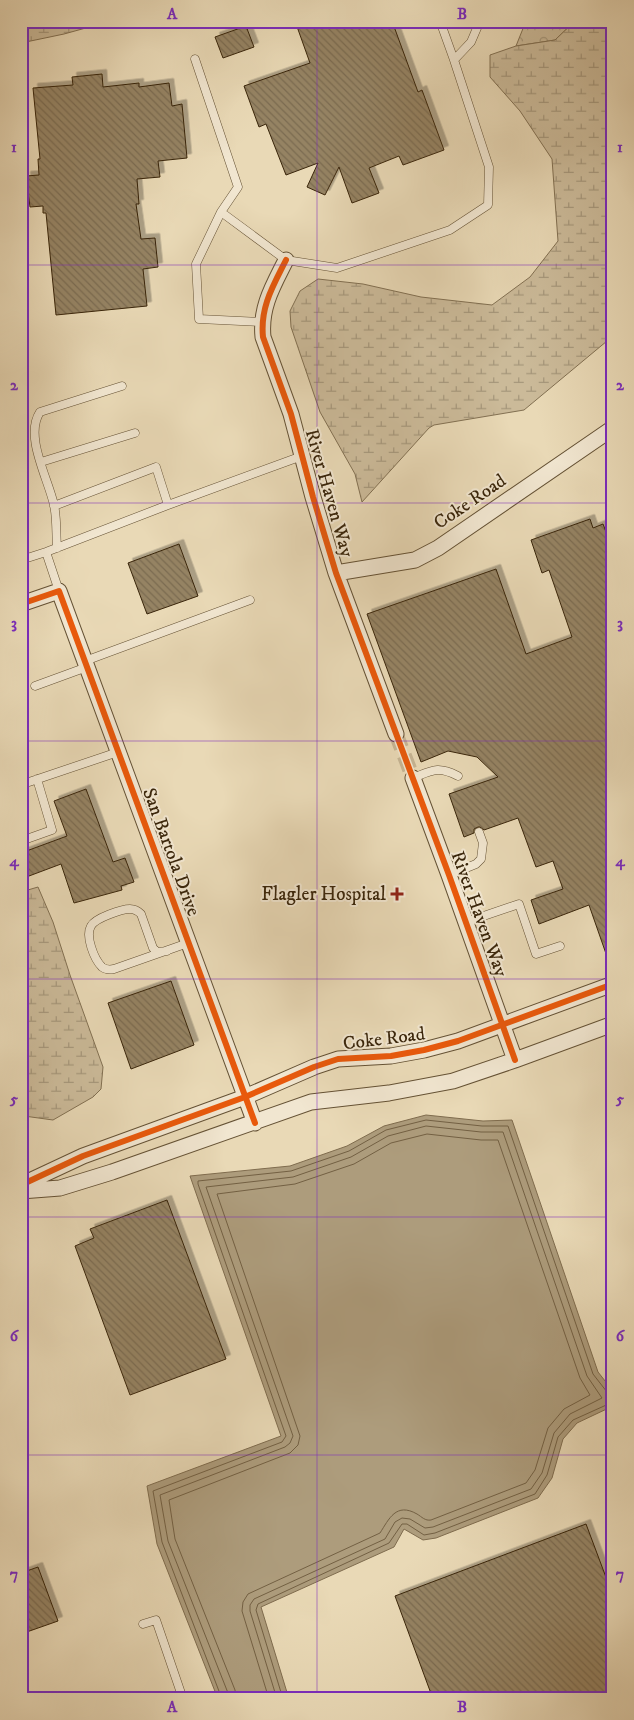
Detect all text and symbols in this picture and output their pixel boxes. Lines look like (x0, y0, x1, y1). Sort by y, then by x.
text: A (166, 4, 178, 24)
text: B (457, 4, 467, 24)
text: 1 (11, 137, 17, 157)
text: 1 (617, 137, 623, 157)
text: 2 (10, 375, 19, 395)
text: 2 (616, 375, 625, 395)
street label: River Haven Way (300, 426, 359, 561)
street label: Coke Road (429, 469, 511, 535)
text: 3 (11, 613, 17, 633)
text: 3 (617, 613, 623, 633)
street label: San Bartola Drive (137, 785, 205, 919)
street label: River Haven Way (446, 848, 513, 981)
text: 4 (8, 851, 19, 871)
text: 4 (614, 851, 625, 871)
place label: Flagler Hospital (261, 883, 386, 906)
marker: Flagler Hospital (390, 887, 404, 901)
street label: Coke Road (342, 1023, 427, 1055)
text: 5 (9, 1089, 18, 1109)
text: 5 (615, 1089, 624, 1109)
text: 6 (10, 1326, 20, 1346)
text: 6 (616, 1326, 626, 1346)
text: 7 (10, 1564, 18, 1584)
text: 7 (616, 1564, 624, 1584)
text: A (166, 1697, 178, 1717)
text: B (457, 1697, 467, 1717)

